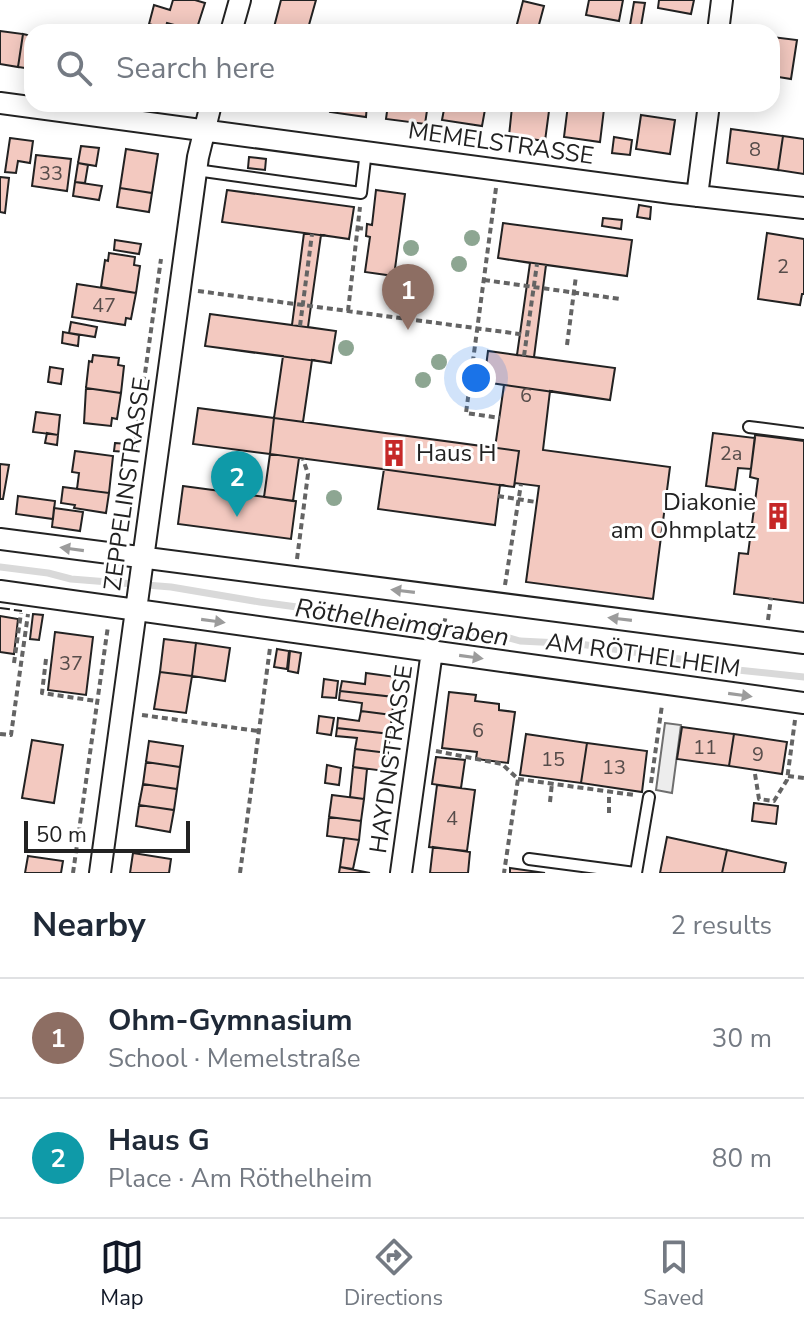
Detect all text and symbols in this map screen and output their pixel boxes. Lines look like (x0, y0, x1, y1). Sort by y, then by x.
search box (24, 24, 780, 112)
icon: search (52, 46, 96, 90)
text: Search here (116, 48, 275, 89)
street label: MEMELSTRASSE (406, 114, 596, 172)
house number: 8 (749, 136, 761, 163)
house number: 33 (39, 160, 63, 187)
house number: 2 (777, 253, 789, 280)
pin: 1 (382, 264, 434, 330)
house number: 47 (92, 292, 116, 319)
your location (456, 358, 496, 398)
street label: ZEPPELINSTRASSE (96, 375, 158, 593)
house number: 6 (520, 382, 532, 409)
place label: Haus H (416, 437, 496, 469)
building icon: Haus H (379, 438, 409, 468)
house number: 2a (720, 440, 742, 467)
pin: 2 (211, 451, 263, 517)
place label: Diakonie am Ohmplatz (611, 486, 756, 546)
building icon: Diakonie am Ohmplatz (763, 501, 793, 531)
one-way arrow (59, 542, 84, 555)
one-way arrow (390, 584, 415, 597)
water label: Röthelheimgraben (293, 590, 511, 655)
one-way arrow (607, 612, 632, 625)
one-way arrow (201, 615, 226, 628)
street label: AM RÖTHELHEIM (544, 626, 742, 684)
house number: 37 (59, 650, 83, 677)
one-way arrow (459, 651, 484, 664)
street label: HAYDNSTRASSE (362, 663, 420, 855)
one-way arrow (728, 688, 753, 701)
house number: 6 (472, 717, 484, 744)
house number: 11 (693, 734, 717, 761)
house number: 9 (752, 741, 764, 768)
house number: 15 (541, 746, 565, 773)
house number: 13 (602, 754, 626, 781)
house number: 4 (446, 805, 458, 832)
scale bar (24, 817, 190, 853)
text: 50 m (36, 820, 87, 850)
text: Nearby (32, 902, 146, 948)
text: 2 results (671, 908, 772, 943)
text: Ohm-Gymnasium (108, 1000, 353, 1041)
text: 1 (50, 1021, 66, 1056)
text: 30 m (712, 1021, 772, 1056)
text: School · Memelstraße (108, 1041, 361, 1076)
text: Haus G (108, 1120, 210, 1161)
text: 2 (50, 1141, 66, 1176)
text: 80 m (712, 1141, 772, 1176)
text: Place · Am Röthelheim (108, 1161, 372, 1196)
tab: Map (100, 1235, 144, 1313)
tab: Directions (344, 1235, 443, 1313)
tab: Saved (643, 1235, 704, 1313)

